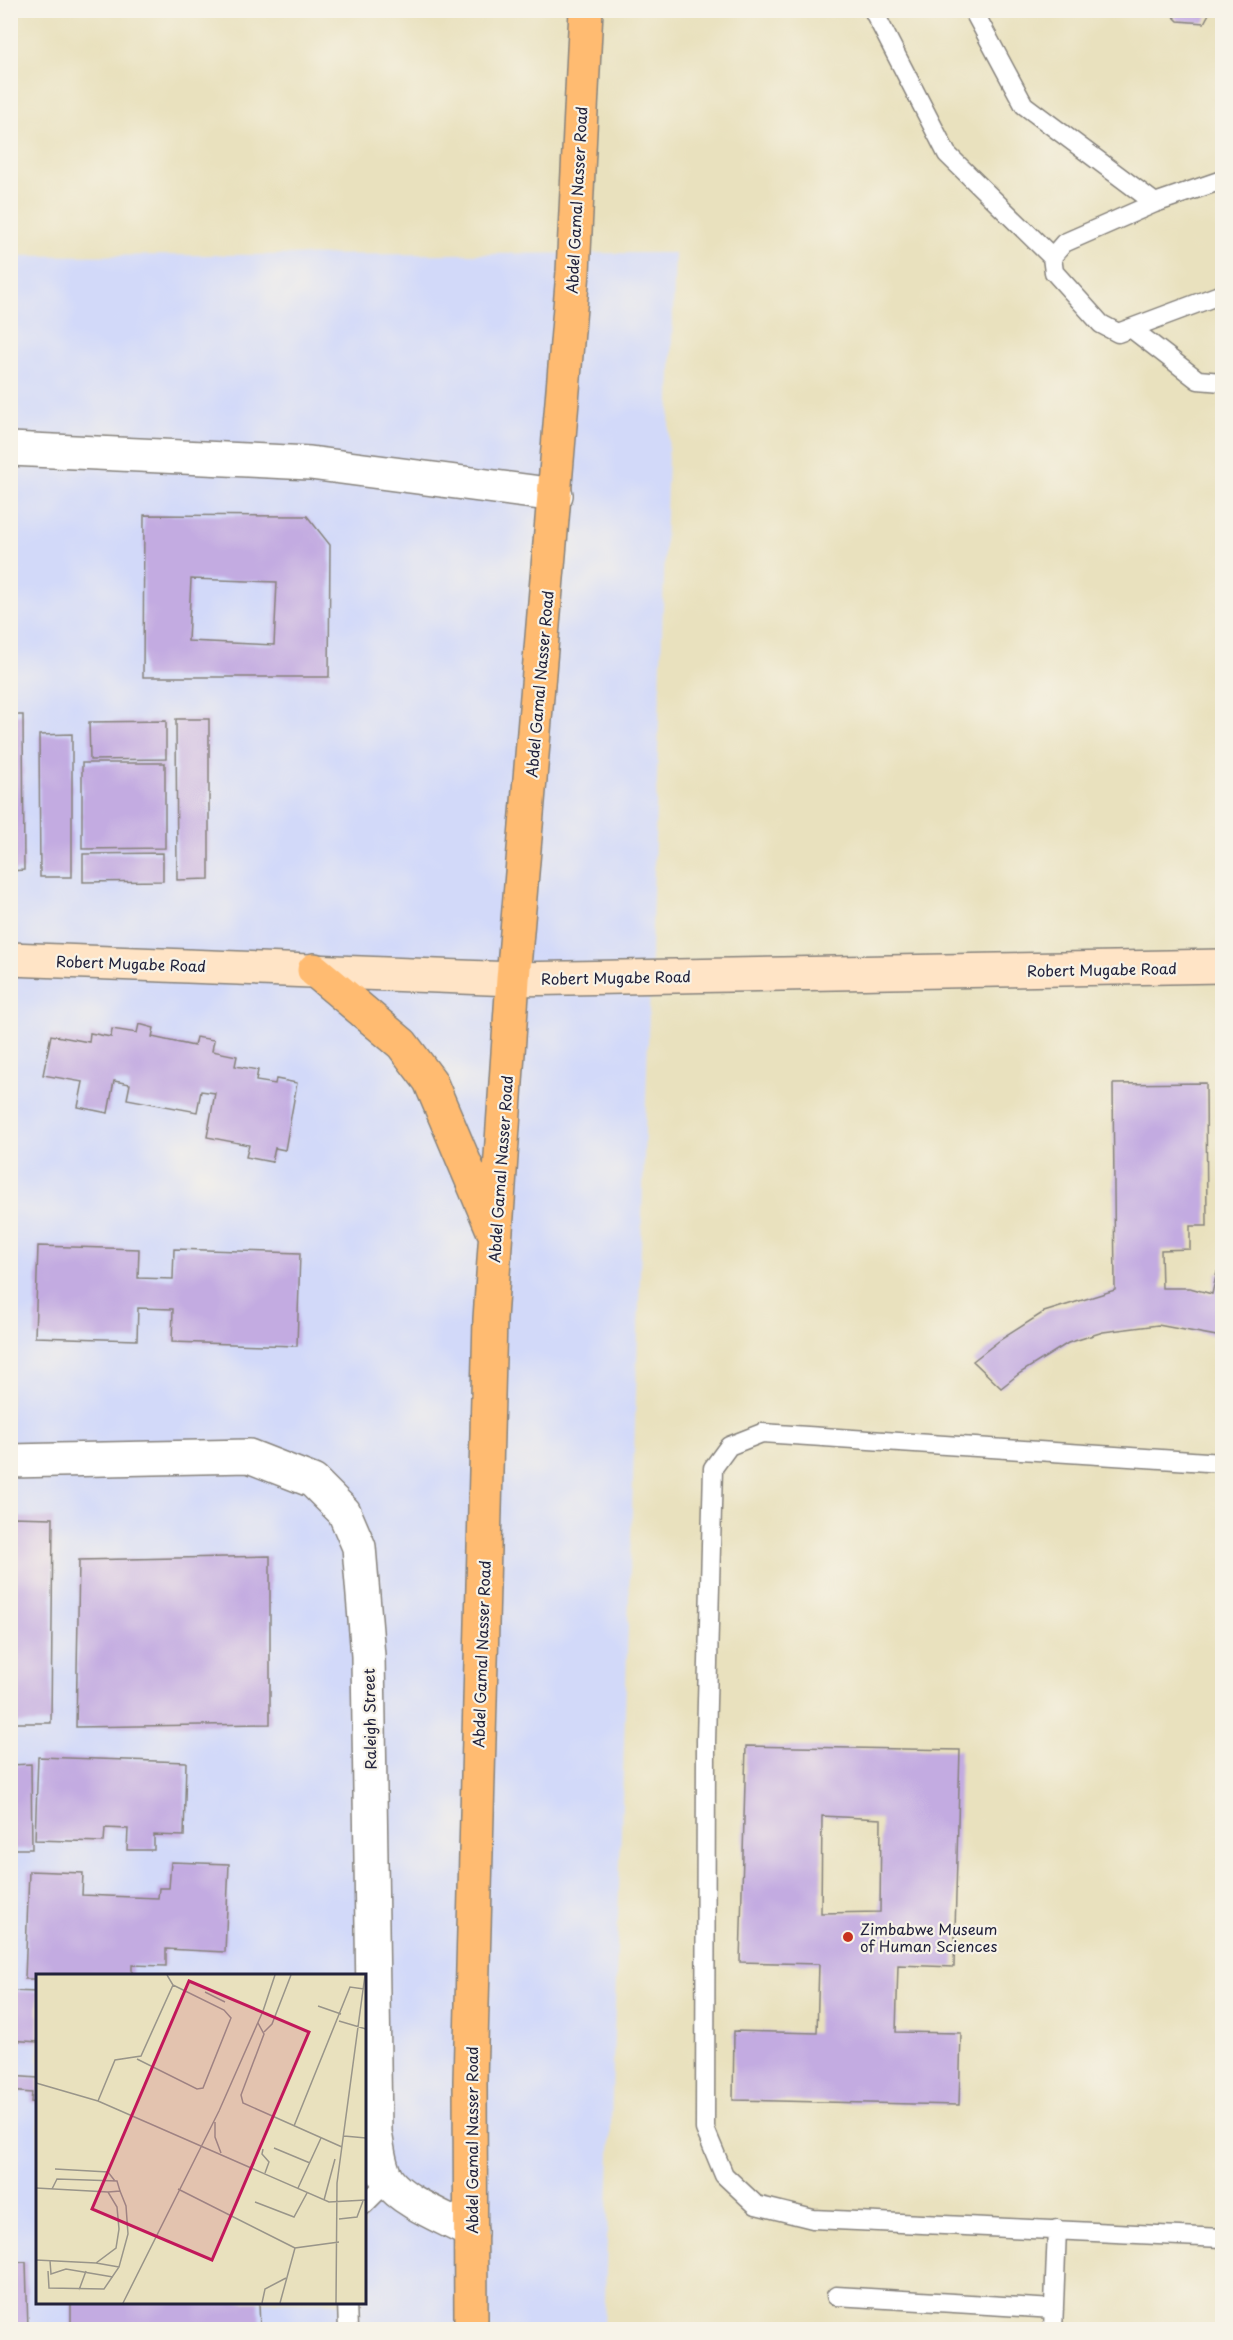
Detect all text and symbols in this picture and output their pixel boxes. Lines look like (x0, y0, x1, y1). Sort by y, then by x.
street label: Abdel Gamal Nasser Road (560, 106, 592, 294)
street label: Abdel Gamal Nasser Road (519, 590, 559, 778)
street label: Robert Mugabe Road (56, 949, 206, 977)
street label: Robert Mugabe Road (1027, 956, 1177, 982)
street label: Robert Mugabe Road (541, 964, 691, 990)
street label: Abdel Gamal Nasser Road (482, 1075, 518, 1263)
street label: Abdel Gamal Nasser Road (466, 1560, 496, 1748)
street label: Raleigh Street (357, 1668, 381, 1770)
place label: Zimbabwe Museum of Human Sciences (860, 1917, 998, 1957)
marker: Zimbabwe Museum of Human Sciences (841, 1930, 855, 1944)
inset map (36, 1974, 366, 2304)
street label: Abdel Gamal Nasser Road (460, 2046, 483, 2234)

